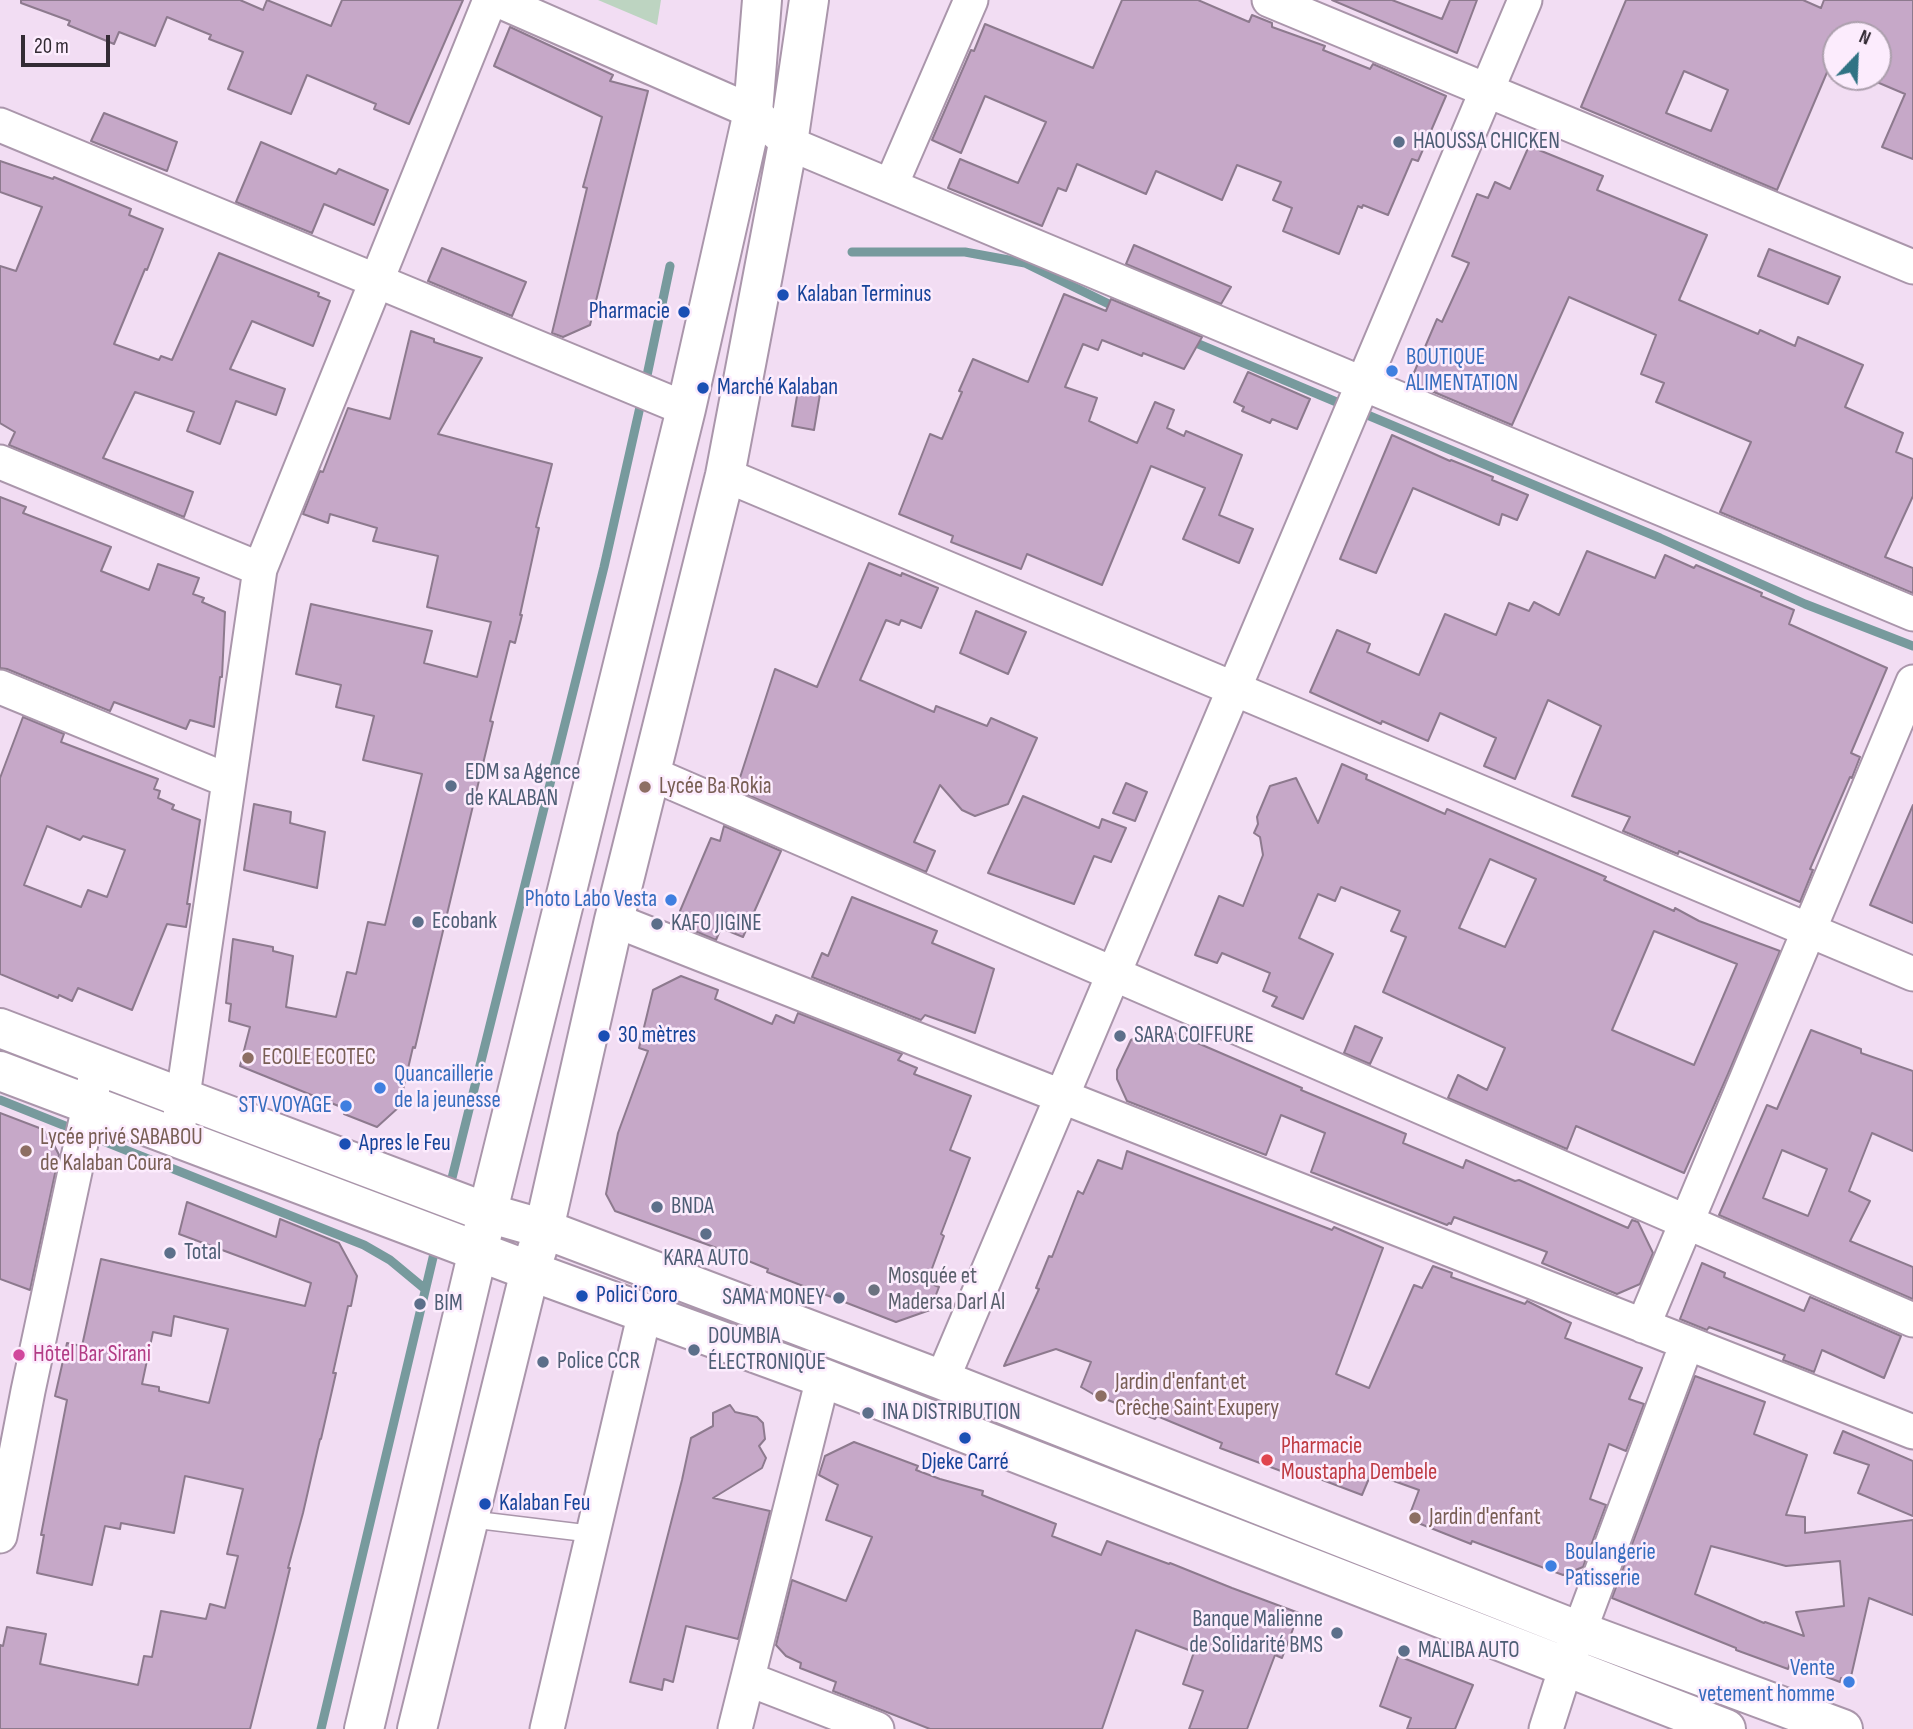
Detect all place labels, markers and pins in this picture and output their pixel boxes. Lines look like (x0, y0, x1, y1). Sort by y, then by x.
place label: HAOUSSA CHICKEN (1413, 128, 1560, 156)
marker: HAOUSSA CHICKEN (1391, 134, 1407, 150)
place label: Kalaban Terminus (797, 281, 932, 309)
marker: Kalaban Terminus (775, 287, 791, 303)
place label: Pharmacie (589, 298, 670, 326)
marker: Pharmacie (676, 304, 692, 320)
place label: BOUTIQUE ALIMENTATION (1406, 344, 1518, 398)
marker: BOUTIQUE ALIMENTATION (1384, 363, 1400, 379)
place label: Marché Kalaban (717, 374, 838, 402)
marker: Marché Kalaban (695, 380, 711, 396)
place label: EDM sa Agence de KALABAN (465, 759, 580, 813)
place label: Lycée Ba Rokia (659, 773, 772, 801)
marker: EDM sa Agence de KALABAN (443, 778, 459, 794)
marker: Lycée Ba Rokia (637, 779, 653, 795)
place label: Photo Labo Vesta (525, 886, 657, 914)
marker: Photo Labo Vesta (663, 892, 679, 908)
place label: Ecobank (432, 908, 497, 936)
place label: KAFO JIGINE (671, 910, 762, 938)
marker: Ecobank (410, 914, 426, 930)
marker: KAFO JIGINE (649, 916, 665, 932)
place label: 30 mètres (618, 1022, 696, 1050)
place label: SARA COIFFURE (1134, 1022, 1254, 1050)
marker: 30 mètres (596, 1028, 612, 1044)
marker: SARA COIFFURE (1112, 1028, 1128, 1044)
place label: ECOLE ECOTEC (262, 1044, 376, 1072)
marker: ECOLE ECOTEC (240, 1050, 256, 1066)
place label: Quancaillerie de la jeunesse (394, 1061, 501, 1115)
marker: Quancaillerie de la jeunesse (372, 1080, 388, 1096)
place label: STV VOYAGE (239, 1092, 332, 1120)
marker: STV VOYAGE (338, 1098, 354, 1114)
place label: Lycée privé SABABOU de Kalaban Coura (40, 1124, 203, 1178)
place label: Apres le Feu (359, 1130, 451, 1158)
marker: Apres le Feu (337, 1136, 353, 1152)
marker: Lycée privé SABABOU de Kalaban Coura (18, 1143, 34, 1159)
place label: BNDA (671, 1193, 714, 1221)
marker: BNDA (649, 1199, 665, 1215)
marker: KARA AUTO (698, 1226, 714, 1242)
place label: Total (184, 1239, 221, 1267)
marker: Total (162, 1245, 178, 1261)
place label: KARA AUTO (663, 1245, 749, 1273)
place label: Mosquée et Madersa Darl Al (888, 1263, 1005, 1317)
place label: Polici Coro (596, 1282, 678, 1310)
marker: Mosquée et Madersa Darl Al (866, 1282, 882, 1298)
place label: SAMA MONEY (722, 1284, 825, 1312)
marker: Polici Coro (574, 1288, 590, 1304)
place label: BIM (434, 1290, 463, 1318)
marker: SAMA MONEY (831, 1290, 847, 1306)
marker: BIM (412, 1296, 428, 1312)
place label: DOUMBIA ÉLECTRONIQUE (708, 1323, 826, 1377)
place label: Hôtel Bar Sirani (33, 1341, 151, 1369)
marker: DOUMBIA ÉLECTRONIQUE (686, 1342, 702, 1358)
marker: Hôtel Bar Sirani (11, 1347, 27, 1363)
place label: Police CCR (557, 1348, 640, 1376)
marker: Police CCR (535, 1354, 551, 1370)
place label: Jardin d'enfant et Crêche Saint Exupery (1115, 1369, 1279, 1423)
marker: Jardin d'enfant et Crêche Saint Exupery (1093, 1388, 1109, 1404)
place label: INA DISTRIBUTION (882, 1399, 1021, 1427)
marker: INA DISTRIBUTION (860, 1405, 876, 1421)
marker: Djeke Carré (957, 1430, 973, 1446)
place label: Pharmacie Moustapha Dembele (1281, 1433, 1437, 1487)
place label: Djeke Carré (921, 1449, 1009, 1477)
marker: Pharmacie Moustapha Dembele (1259, 1452, 1275, 1468)
place label: Kalaban Feu (499, 1490, 590, 1518)
marker: Kalaban Feu (477, 1496, 493, 1512)
place label: Jardin d'enfant (1429, 1504, 1541, 1532)
marker: Jardin d'enfant (1407, 1510, 1423, 1526)
place label: Boulangerie Patisserie (1565, 1539, 1656, 1593)
marker: Boulangerie Patisserie (1543, 1558, 1559, 1574)
place label: Banque Malienne de Solidarité BMS (1189, 1606, 1323, 1660)
marker: Banque Malienne de Solidarité BMS (1329, 1625, 1345, 1641)
place label: MALIBA AUTO (1418, 1637, 1520, 1665)
marker: MALIBA AUTO (1396, 1643, 1412, 1659)
place label: Vente vetement homme (1698, 1655, 1835, 1709)
marker: Vente vetement homme (1841, 1674, 1857, 1690)

